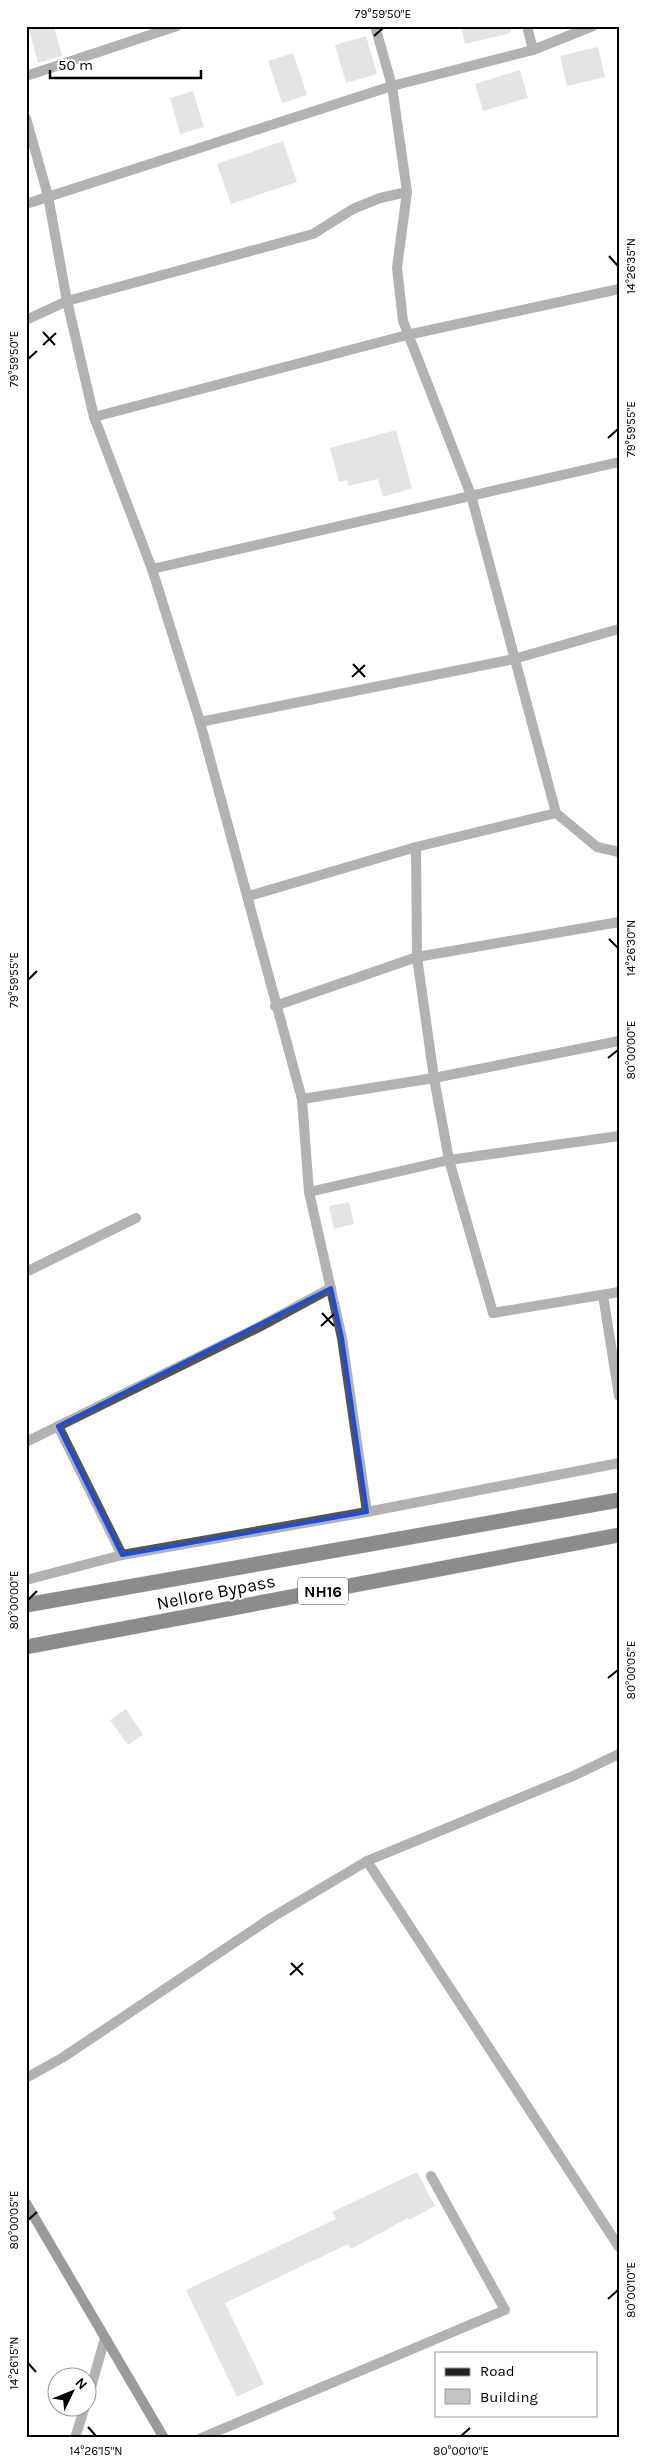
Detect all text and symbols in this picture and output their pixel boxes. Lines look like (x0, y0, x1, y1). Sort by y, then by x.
text: 79°59'50"E (355, 7, 411, 21)
scale bar (50, 48, 201, 80)
text: 50 m (58, 56, 93, 74)
text: 14°26'35"N (624, 238, 638, 294)
text: 79°59'50"E (7, 331, 21, 387)
text: 79°59'55"E (624, 401, 638, 457)
text: 14°26'30"N (624, 920, 638, 976)
text: 79°59'55"E (7, 952, 21, 1008)
text: 80°00'00"E (624, 1020, 638, 1080)
text: 80°00'00"E (7, 1570, 21, 1630)
street label: Nellore Bypass (155, 1570, 277, 1614)
road number: NH16 (298, 1578, 348, 1604)
text: 80°00'05"E (624, 1641, 638, 1699)
text: 80°00'05"E (7, 2191, 21, 2249)
text: 80°00'10"E (624, 2262, 638, 2318)
text: 14°26'15"N (7, 2337, 21, 2389)
legend (435, 2352, 598, 2416)
text: Road (480, 2362, 515, 2380)
north arrow (48, 2366, 98, 2416)
text: N (71, 2374, 91, 2393)
text: Building (480, 2388, 538, 2406)
text: 14°26'15"N (70, 2444, 122, 2458)
text: 80°00'10"E (433, 2444, 489, 2458)

